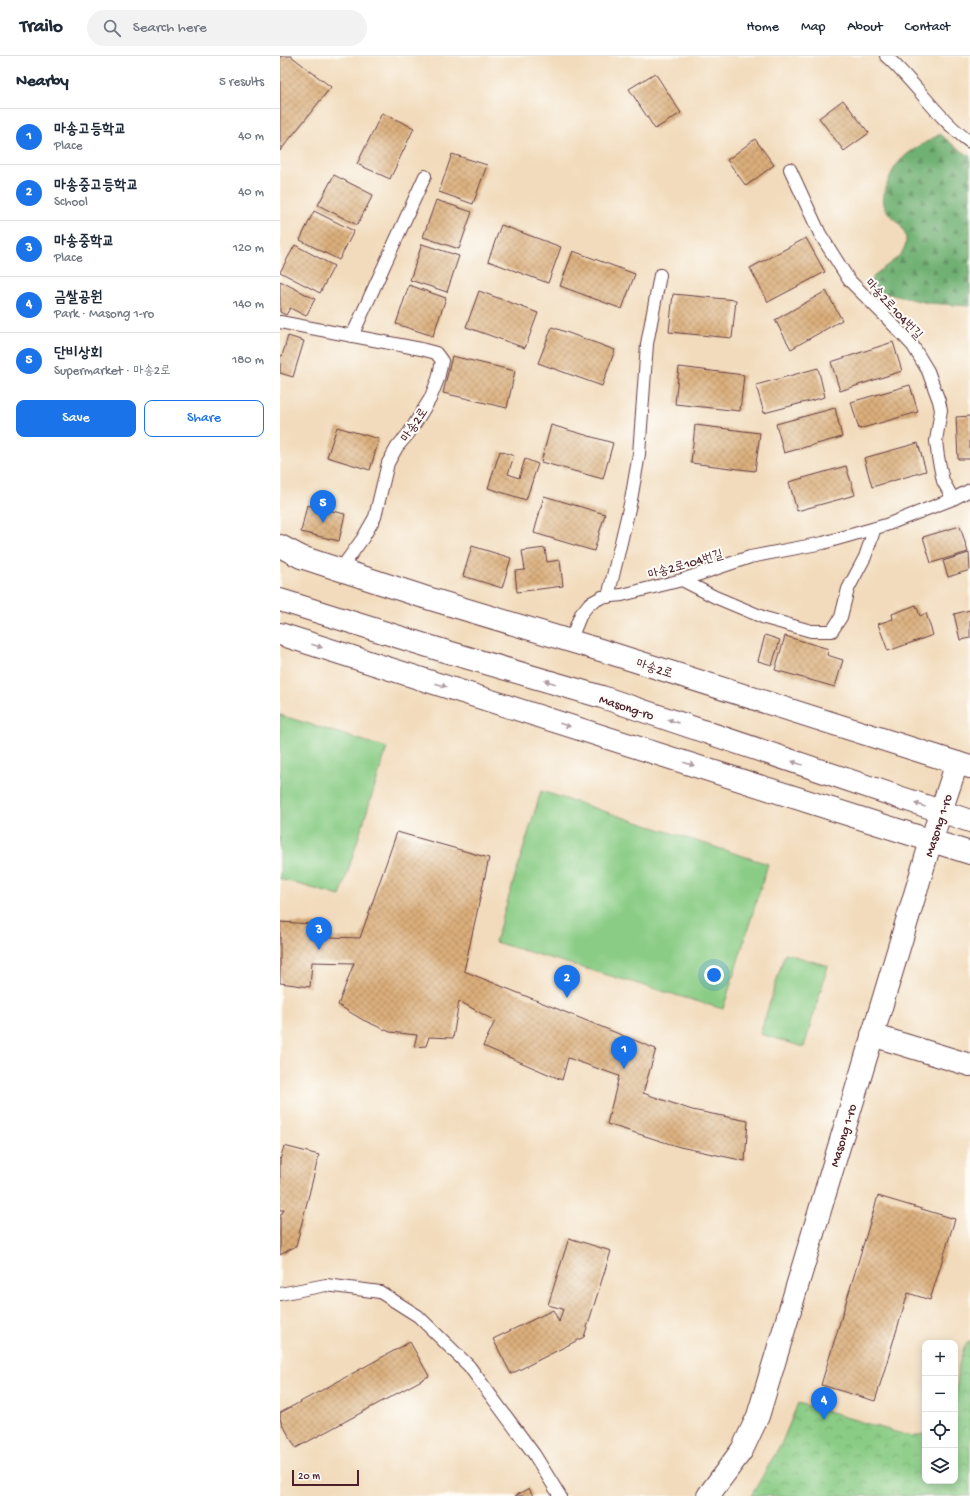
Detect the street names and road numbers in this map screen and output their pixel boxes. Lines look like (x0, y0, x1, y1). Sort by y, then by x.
street label: 마송2로104번길 (861, 276, 925, 343)
street label: 마송2로 (398, 406, 432, 445)
street label: 마송2로104번길 (646, 548, 725, 583)
street label: 마송2로 (634, 656, 675, 682)
street label: Masong-ro (597, 692, 656, 724)
street label: Masong 1-ro (922, 792, 957, 859)
street label: Masong 1-ro (828, 1102, 861, 1169)

